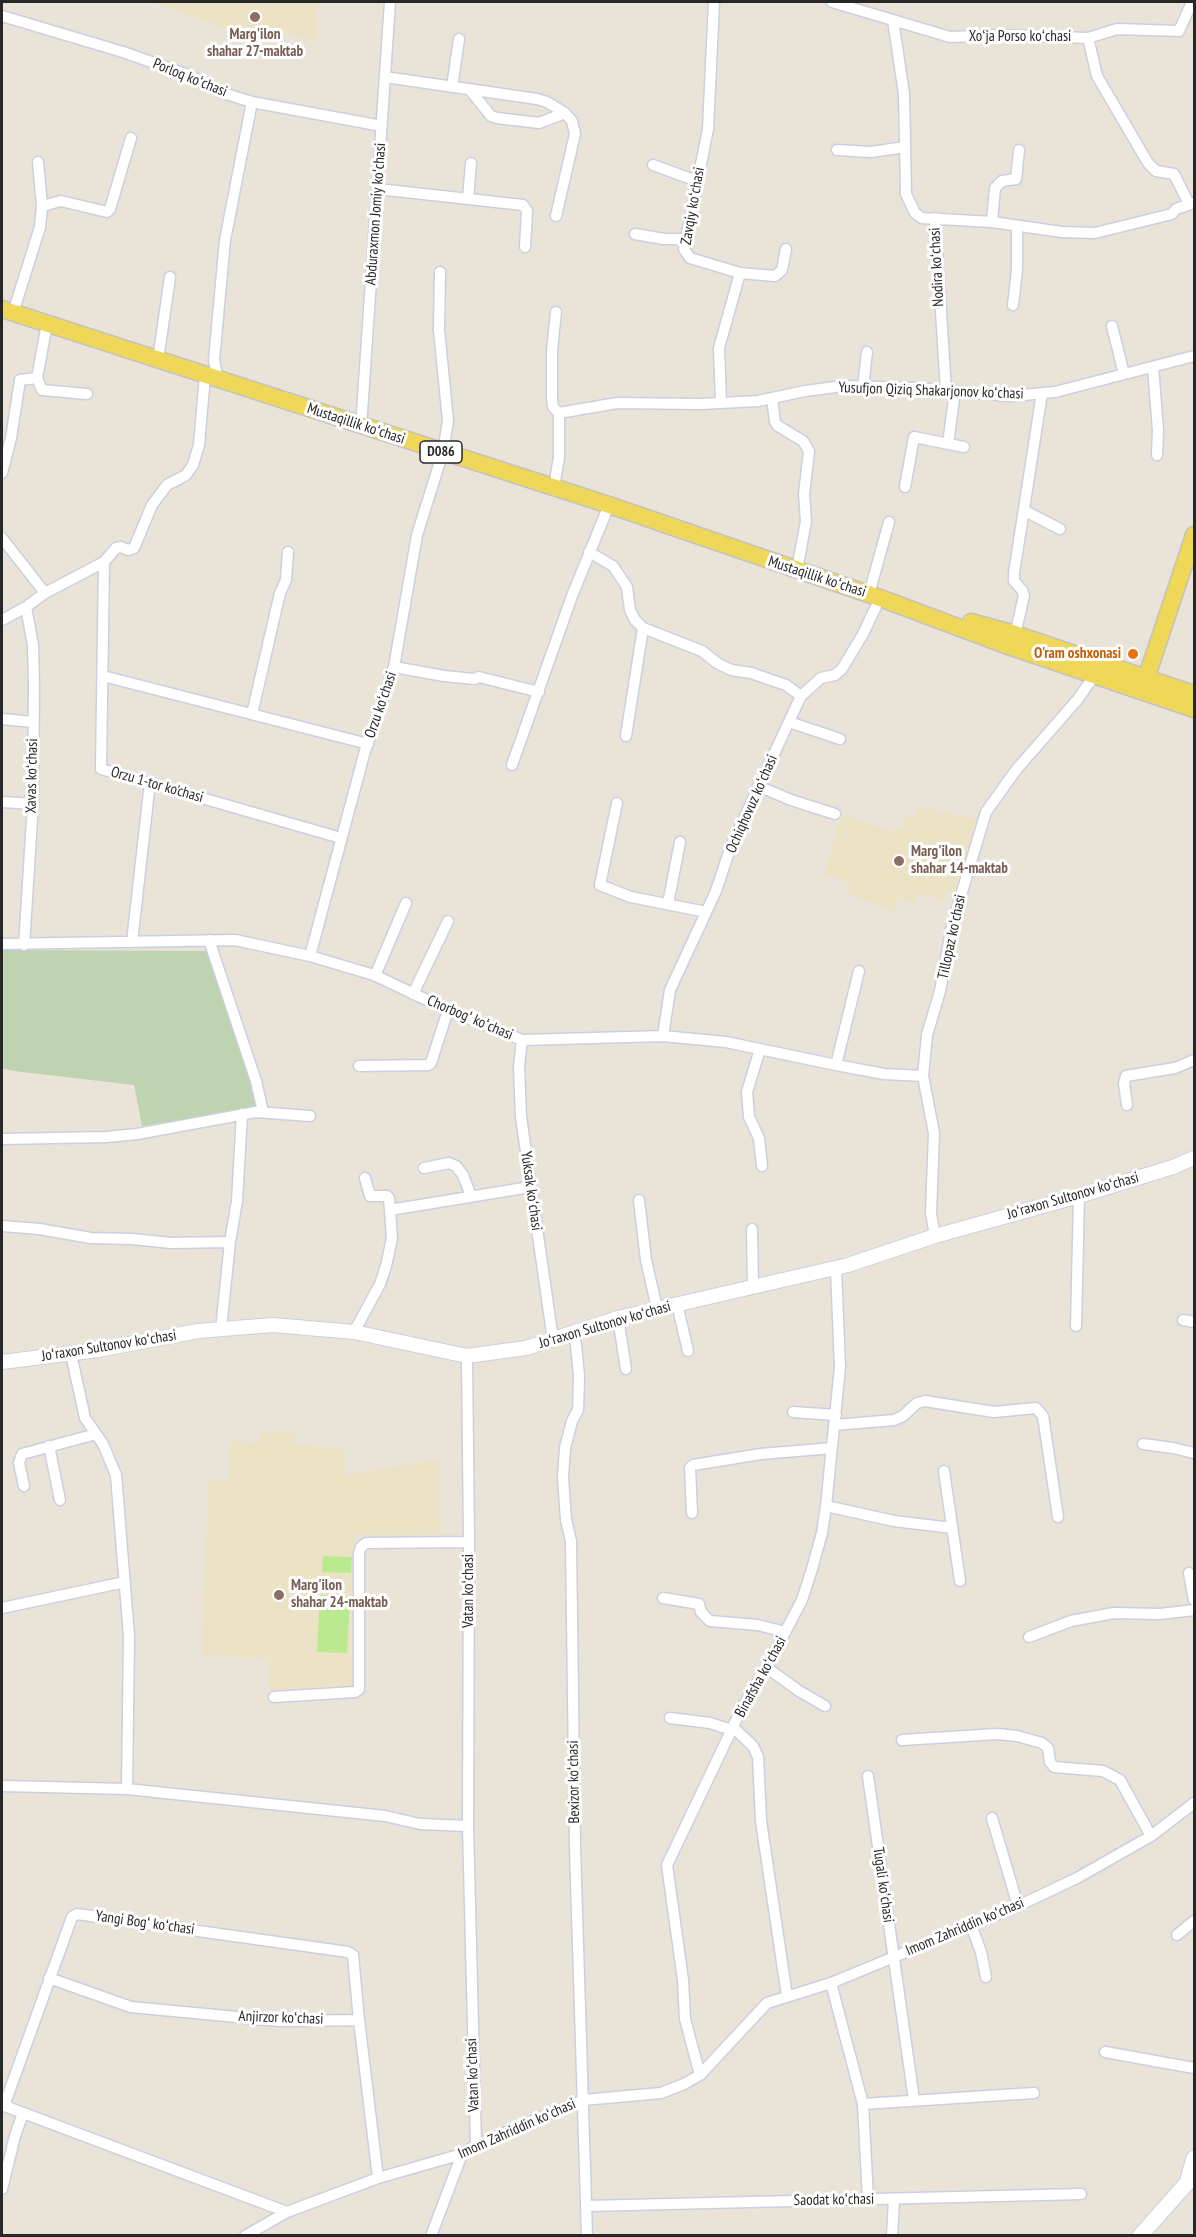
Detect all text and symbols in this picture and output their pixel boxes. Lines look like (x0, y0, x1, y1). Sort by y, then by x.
marker: Marg'ilon shahar 27-maktab (248, 10, 262, 24)
place label: Marg'ilon shahar 27-maktab (207, 26, 303, 61)
street label: Xoʻja Porso koʻchasi (969, 28, 1071, 46)
street label: Porloq koʻchasi (150, 55, 230, 101)
street label: Abduraxmon Jomiy koʻchasi (362, 142, 390, 286)
street label: Zavqiy koʻchasi (677, 166, 709, 246)
street label: Nodira koʻchasi (926, 227, 948, 307)
street label: Yusufjon Qiziq Shakarjonov koʻchasi (838, 379, 1024, 403)
street label: Mustaqillik koʻchasi (305, 400, 407, 448)
road number: D086 (420, 441, 462, 463)
street label: Mustaqillik koʻchasi (766, 553, 868, 601)
place label: O'ram oshxonasi (1034, 645, 1121, 663)
marker: O'ram oshxonasi (1126, 647, 1140, 661)
street label: Orzu koʻchasi (361, 669, 401, 741)
street label: Xavas koʻchasi (22, 738, 42, 814)
street label: Ochiqhovuz koʻchasi (722, 752, 782, 856)
street label: Orzu 1-tor ko'chasi (109, 763, 205, 807)
place label: Marg'ilon shahar 14-maktab (911, 843, 1008, 878)
marker: Marg'ilon shahar 14-maktab (892, 854, 906, 868)
street label: Tillopaz koʻchasi (934, 893, 970, 981)
street label: Chorbogʻ koʻchasi (424, 992, 516, 1044)
street label: Yuksak koʻchasi (517, 1150, 545, 1232)
street label: Joʻraxon Sultonov koʻchasi (1005, 1169, 1141, 1223)
street label: Joʻraxon Sultonov koʻchasi (537, 1298, 673, 1352)
street label: Joʻraxon Sultonov koʻchasi (40, 1326, 178, 1366)
street label: Vatan koʻchasi (460, 1554, 478, 1628)
place label: Marg'ilon shahar 24-maktab (291, 1577, 388, 1612)
marker: Marg'ilon shahar 24-maktab (272, 1588, 286, 1602)
street label: Binafsha koʻchasi (731, 1634, 791, 1720)
street label: Bexizor koʻchasi (564, 1740, 584, 1824)
street label: Tugali koʻchasi (869, 1846, 897, 1924)
street label: Imom Zahriddin koʻchasi (903, 1894, 1027, 1960)
street label: Yangi Bogʻ koʻchasi (94, 1907, 196, 1939)
street label: Anjirzor koʻchasi (238, 2008, 324, 2028)
street label: Vatan koʻchasi (463, 2038, 483, 2112)
street label: Imom Zahriddin koʻchasi (455, 2095, 579, 2163)
street label: Saodat koʻchasi (794, 2190, 874, 2210)

